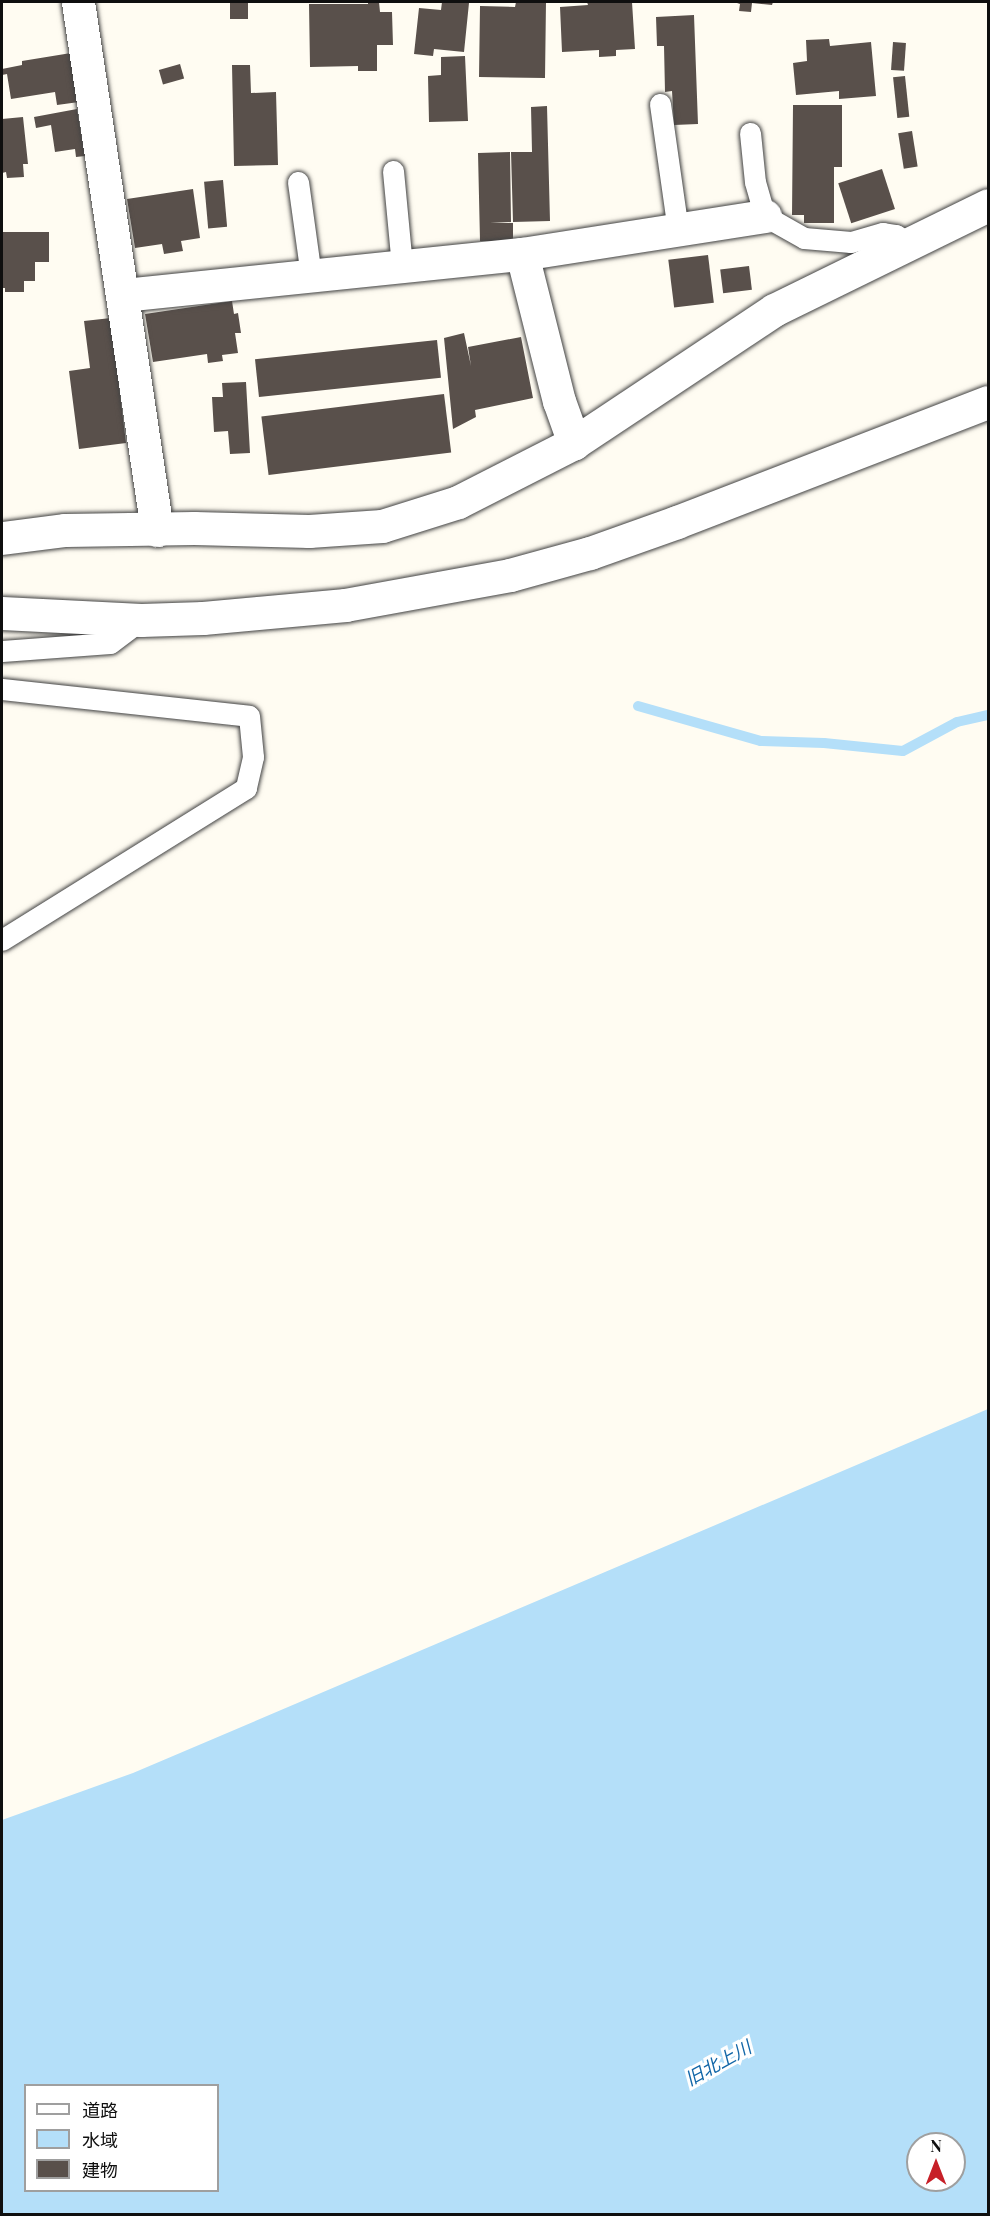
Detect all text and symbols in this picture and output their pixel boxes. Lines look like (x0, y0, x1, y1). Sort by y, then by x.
water label: 旧北上川 (681, 2036, 755, 2090)
legend (24, 2084, 219, 2192)
text: 道路 (82, 2098, 118, 2122)
text: 水域 (82, 2128, 118, 2152)
north arrow (906, 2132, 966, 2192)
text: N (930, 2135, 942, 2156)
text: 建物 (82, 2158, 118, 2182)

